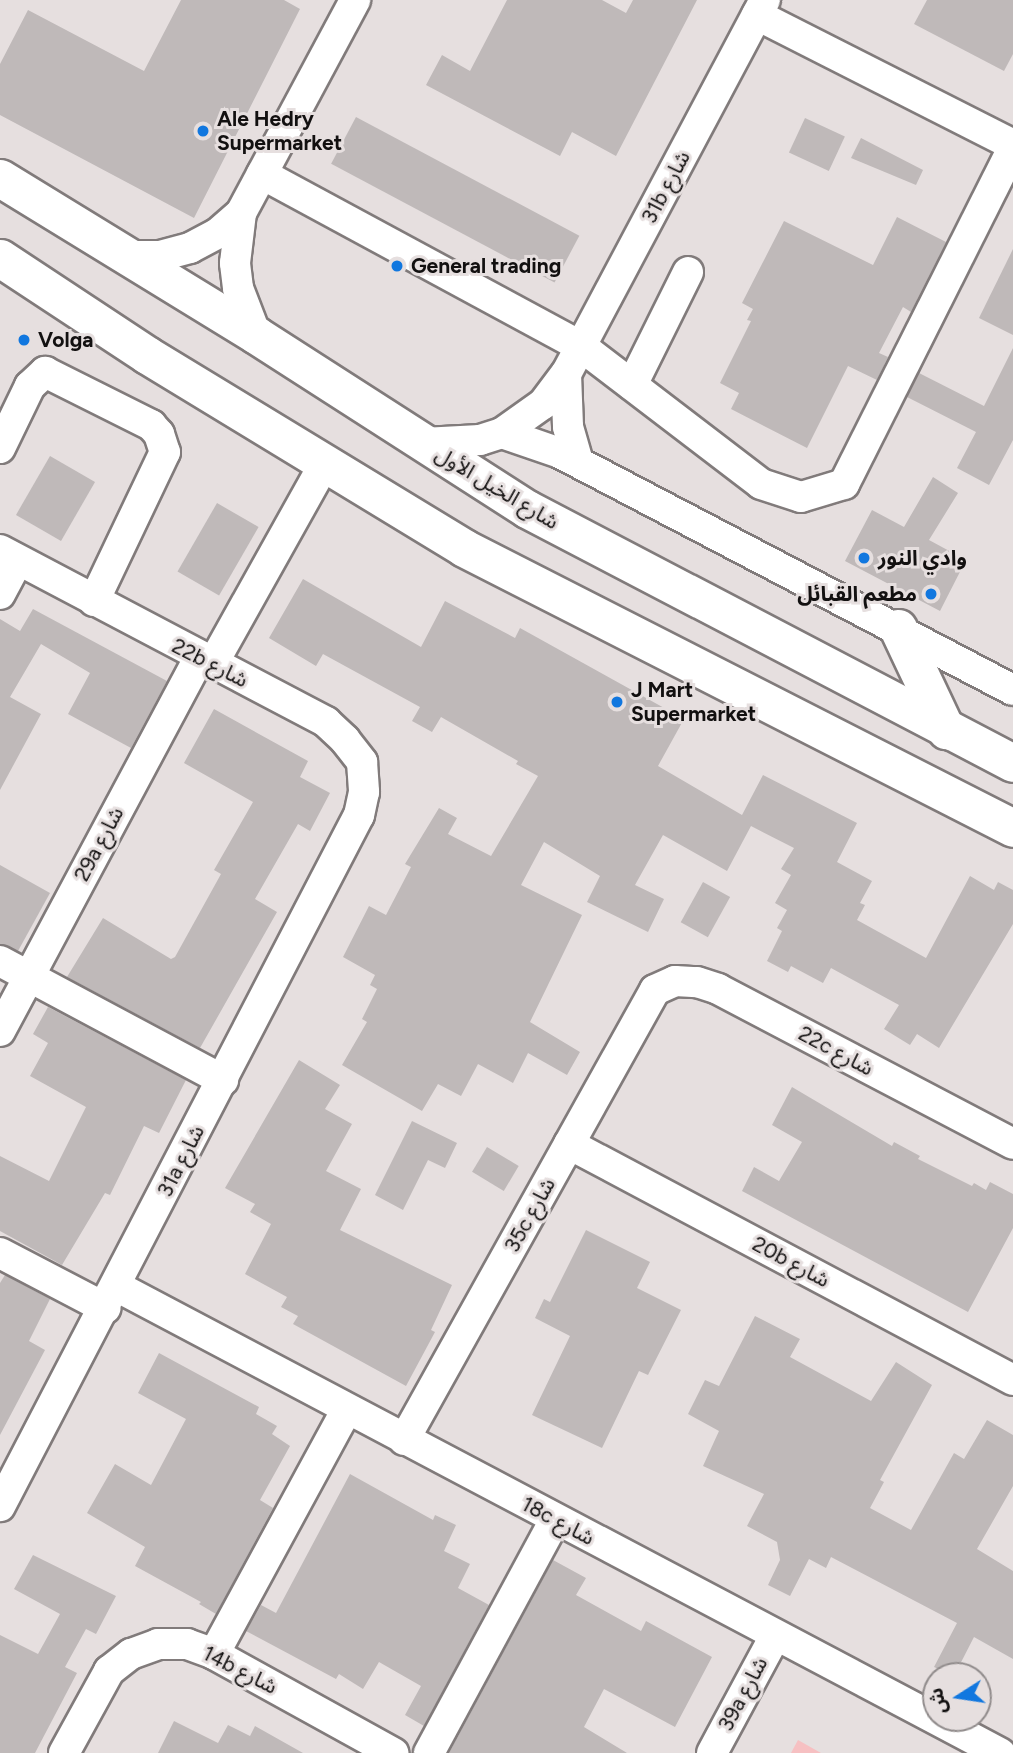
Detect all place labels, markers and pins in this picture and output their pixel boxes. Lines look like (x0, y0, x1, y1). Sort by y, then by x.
place label: Ale Hedry Supermarket (217, 106, 342, 156)
marker: Ale Hedry Supermarket (195, 123, 211, 139)
place label: General trading (411, 253, 561, 279)
marker: General trading (389, 258, 405, 274)
place label: Volga (38, 327, 94, 353)
marker: Volga (16, 332, 32, 348)
place label: وادي النور (878, 545, 967, 571)
marker: وادي النور (856, 550, 872, 566)
place label: مطعم القبائل (797, 581, 917, 607)
marker: مطعم القبائل (923, 586, 939, 602)
place label: J Mart Supermarket (631, 677, 756, 727)
marker: J Mart Supermarket (609, 694, 625, 710)

